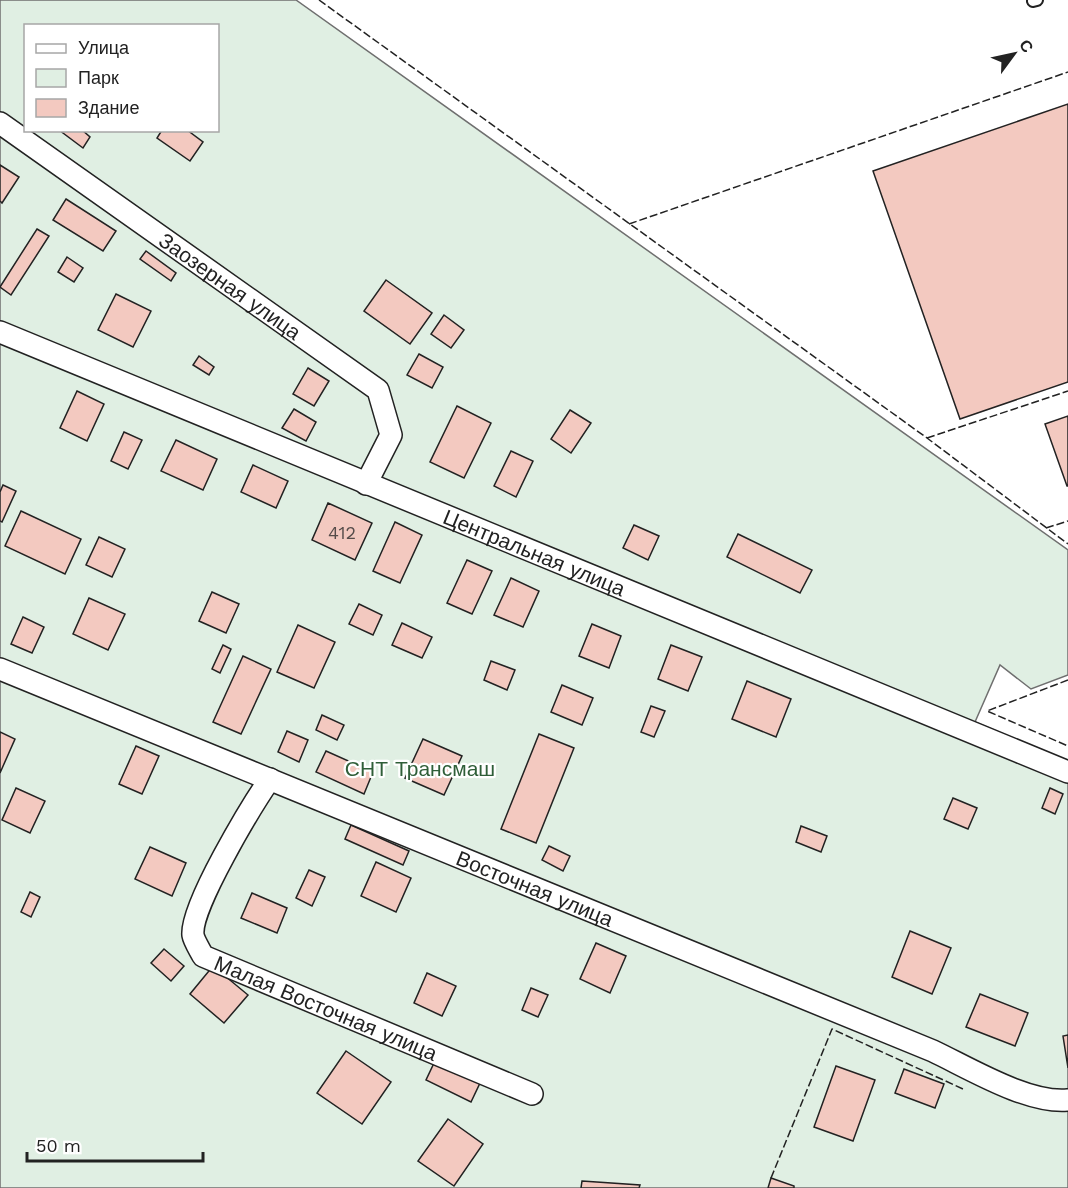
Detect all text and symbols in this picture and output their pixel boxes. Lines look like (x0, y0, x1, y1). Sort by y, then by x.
legend (24, 24, 219, 132)
north arrow (984, 24, 1044, 84)
text: С (1015, 36, 1038, 56)
text: Улица (78, 37, 130, 58)
text: Парк (78, 67, 119, 88)
text: Здание (78, 97, 139, 118)
street label: Заозерная улица (154, 227, 307, 345)
street label: Центральная улица (440, 504, 629, 601)
house number: 412 (328, 522, 356, 543)
park label: СНТ Трансмаш (345, 756, 495, 781)
street label: Восточная улица (453, 845, 617, 931)
street label: Малая Восточная улица (211, 950, 441, 1066)
scale bar (27, 1125, 202, 1163)
text: 50 m (36, 1135, 81, 1156)

